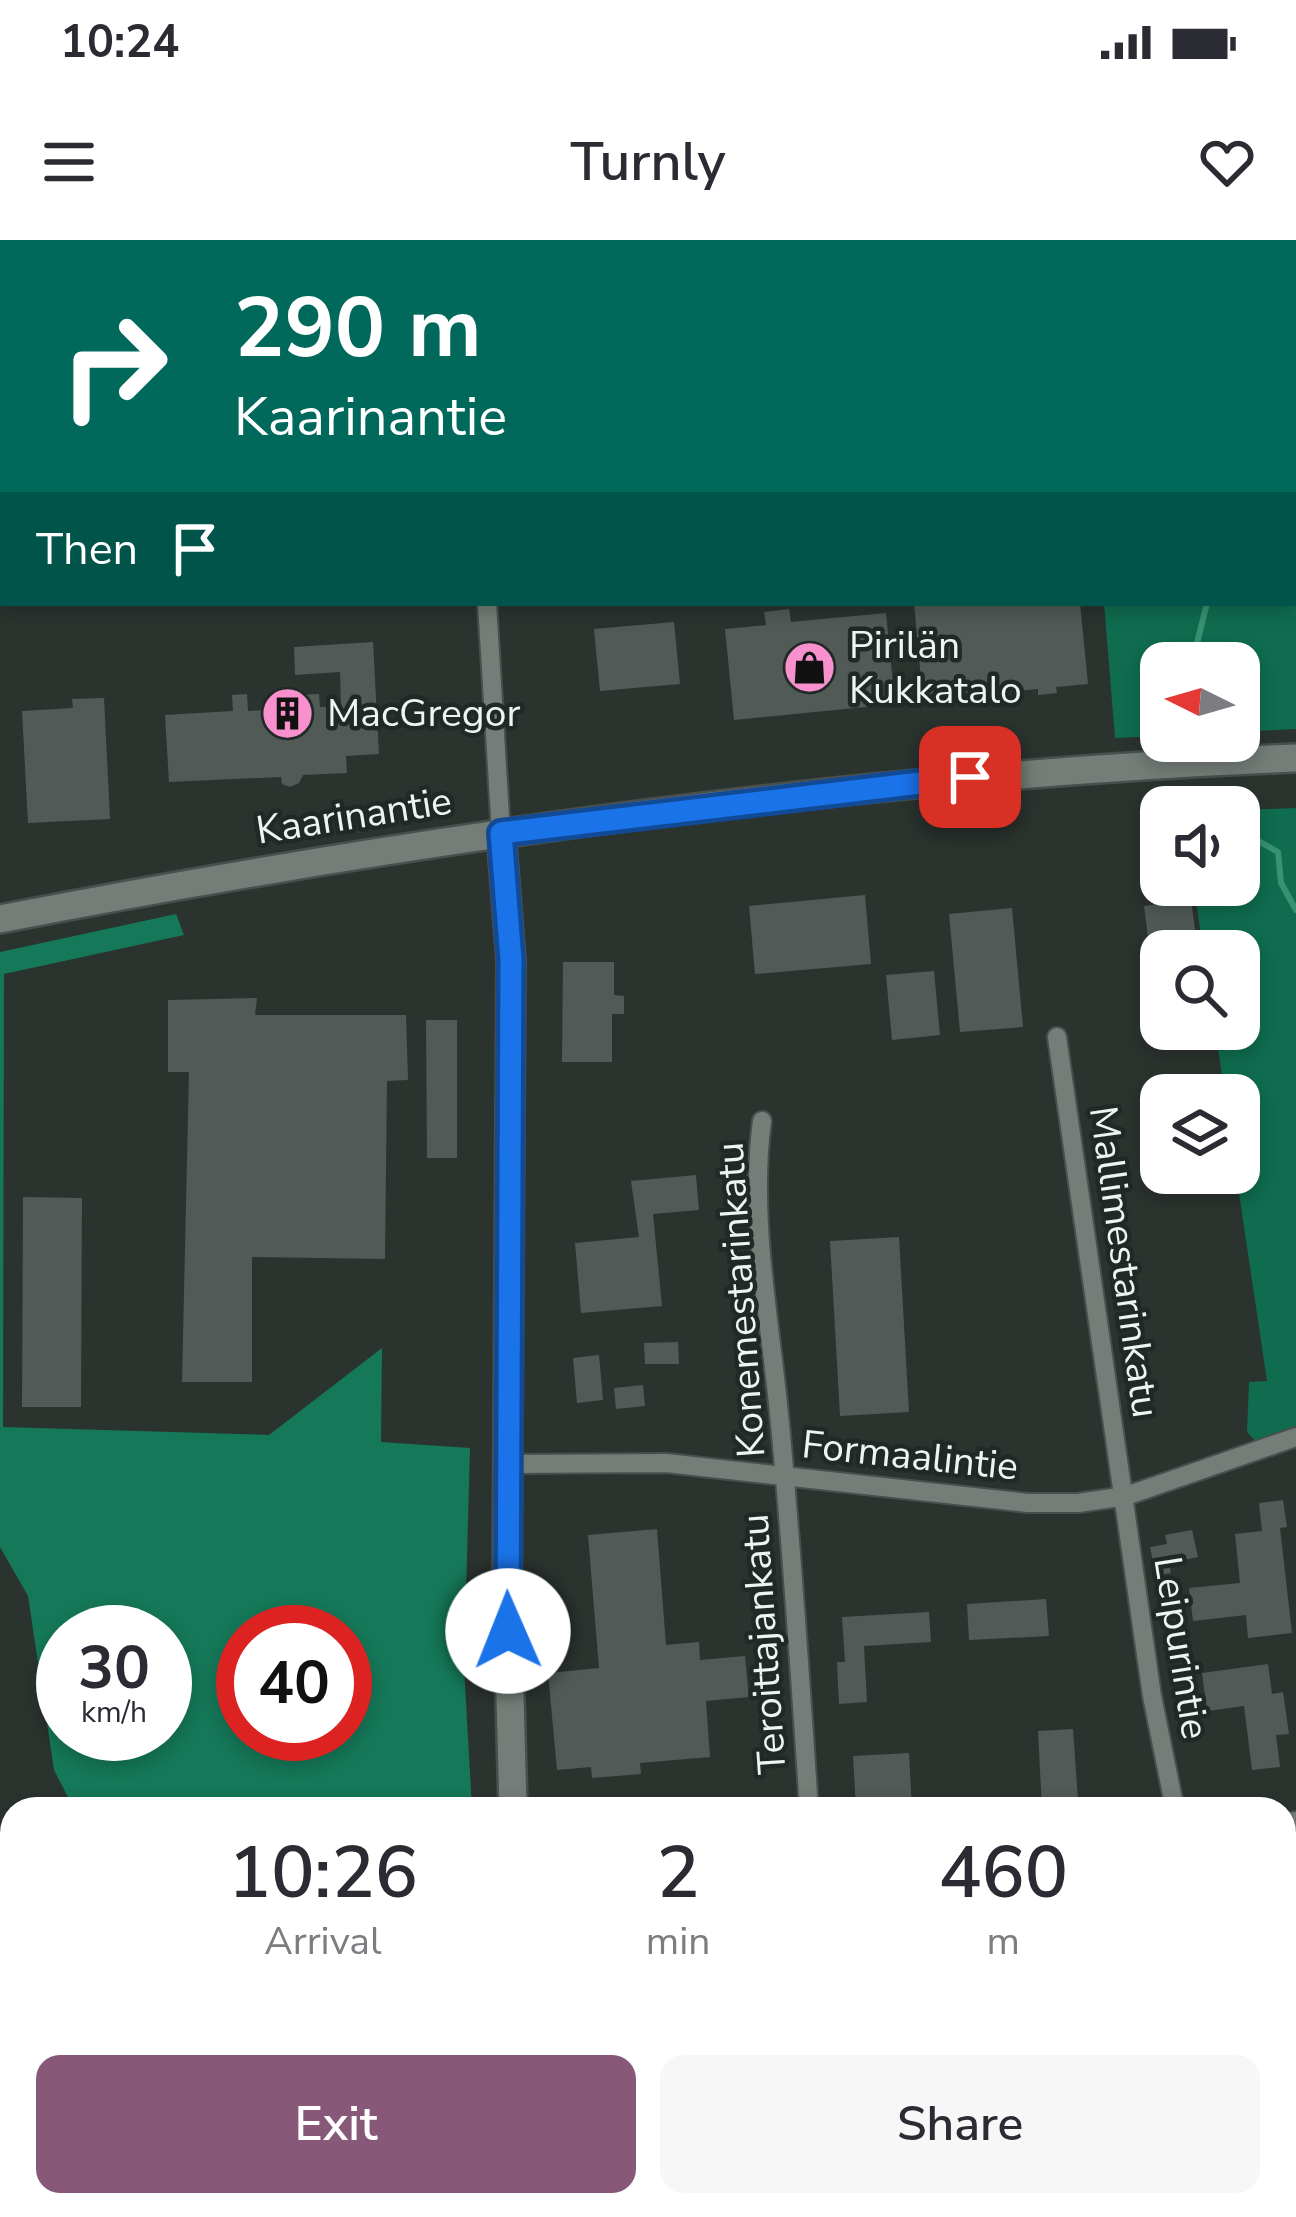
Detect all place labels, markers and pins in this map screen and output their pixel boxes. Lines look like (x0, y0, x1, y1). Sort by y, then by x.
place label: Pirilän Kukkatalo (849, 619, 1022, 717)
shop icon: Pirilän Kukkatalo (782, 639, 838, 695)
building icon: MacGregor (260, 685, 316, 741)
place label: MacGregor (327, 687, 520, 740)
pin (919, 726, 1021, 828)

